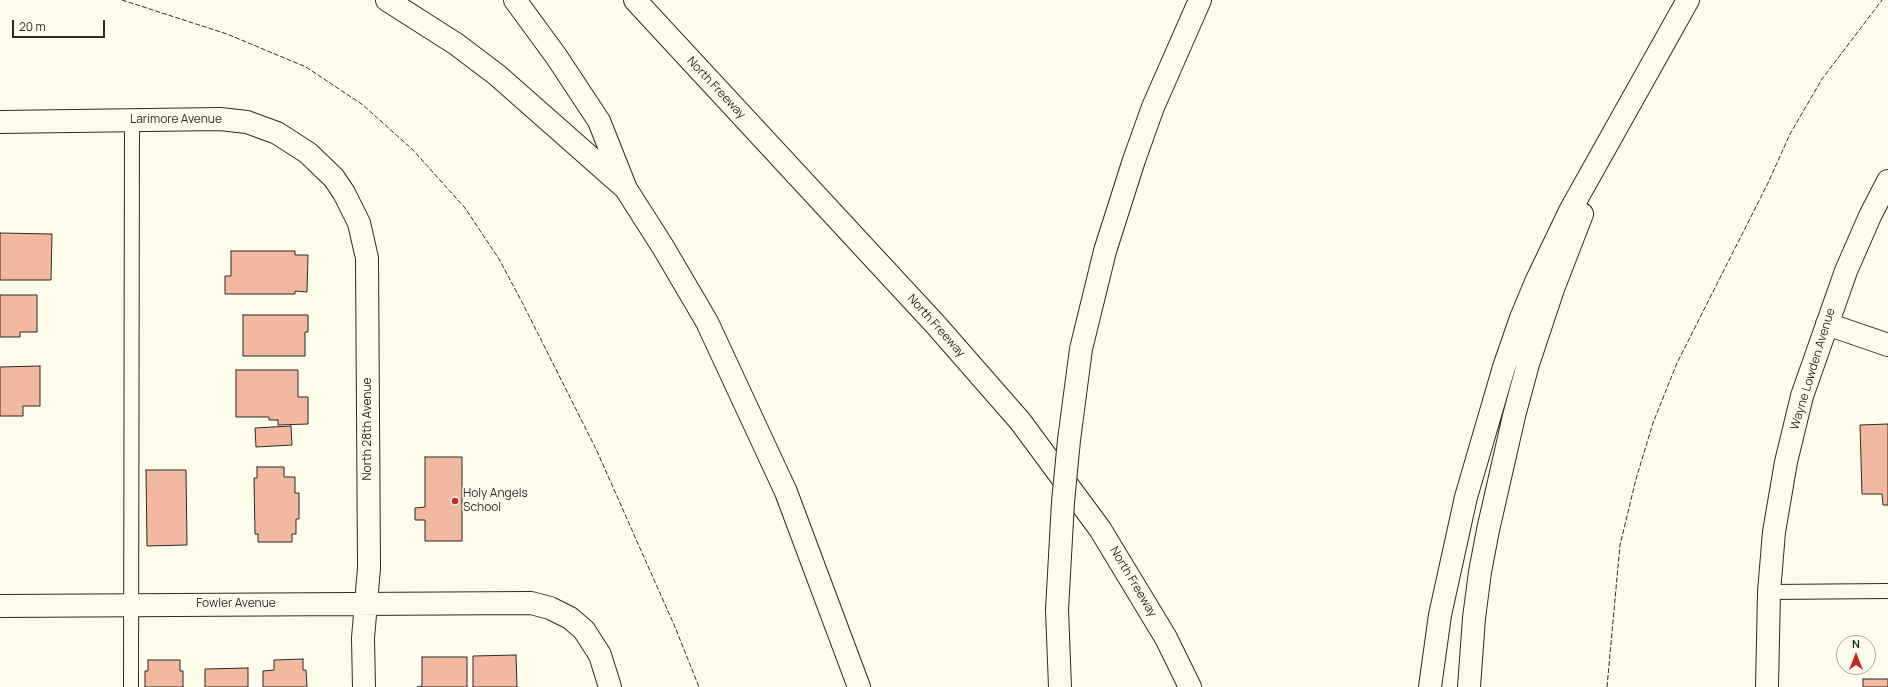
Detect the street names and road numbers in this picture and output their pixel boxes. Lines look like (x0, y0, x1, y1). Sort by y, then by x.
street label: North Freeway (684, 54, 748, 122)
street label: Larimore Avenue (130, 113, 222, 127)
street label: North Freeway (904, 292, 968, 360)
street label: Wayne Lowden Avenue (1788, 306, 1838, 432)
street label: North 28th Avenue (361, 377, 375, 481)
street label: North Freeway (1106, 544, 1160, 620)
street label: Fowler Avenue (196, 597, 276, 611)

